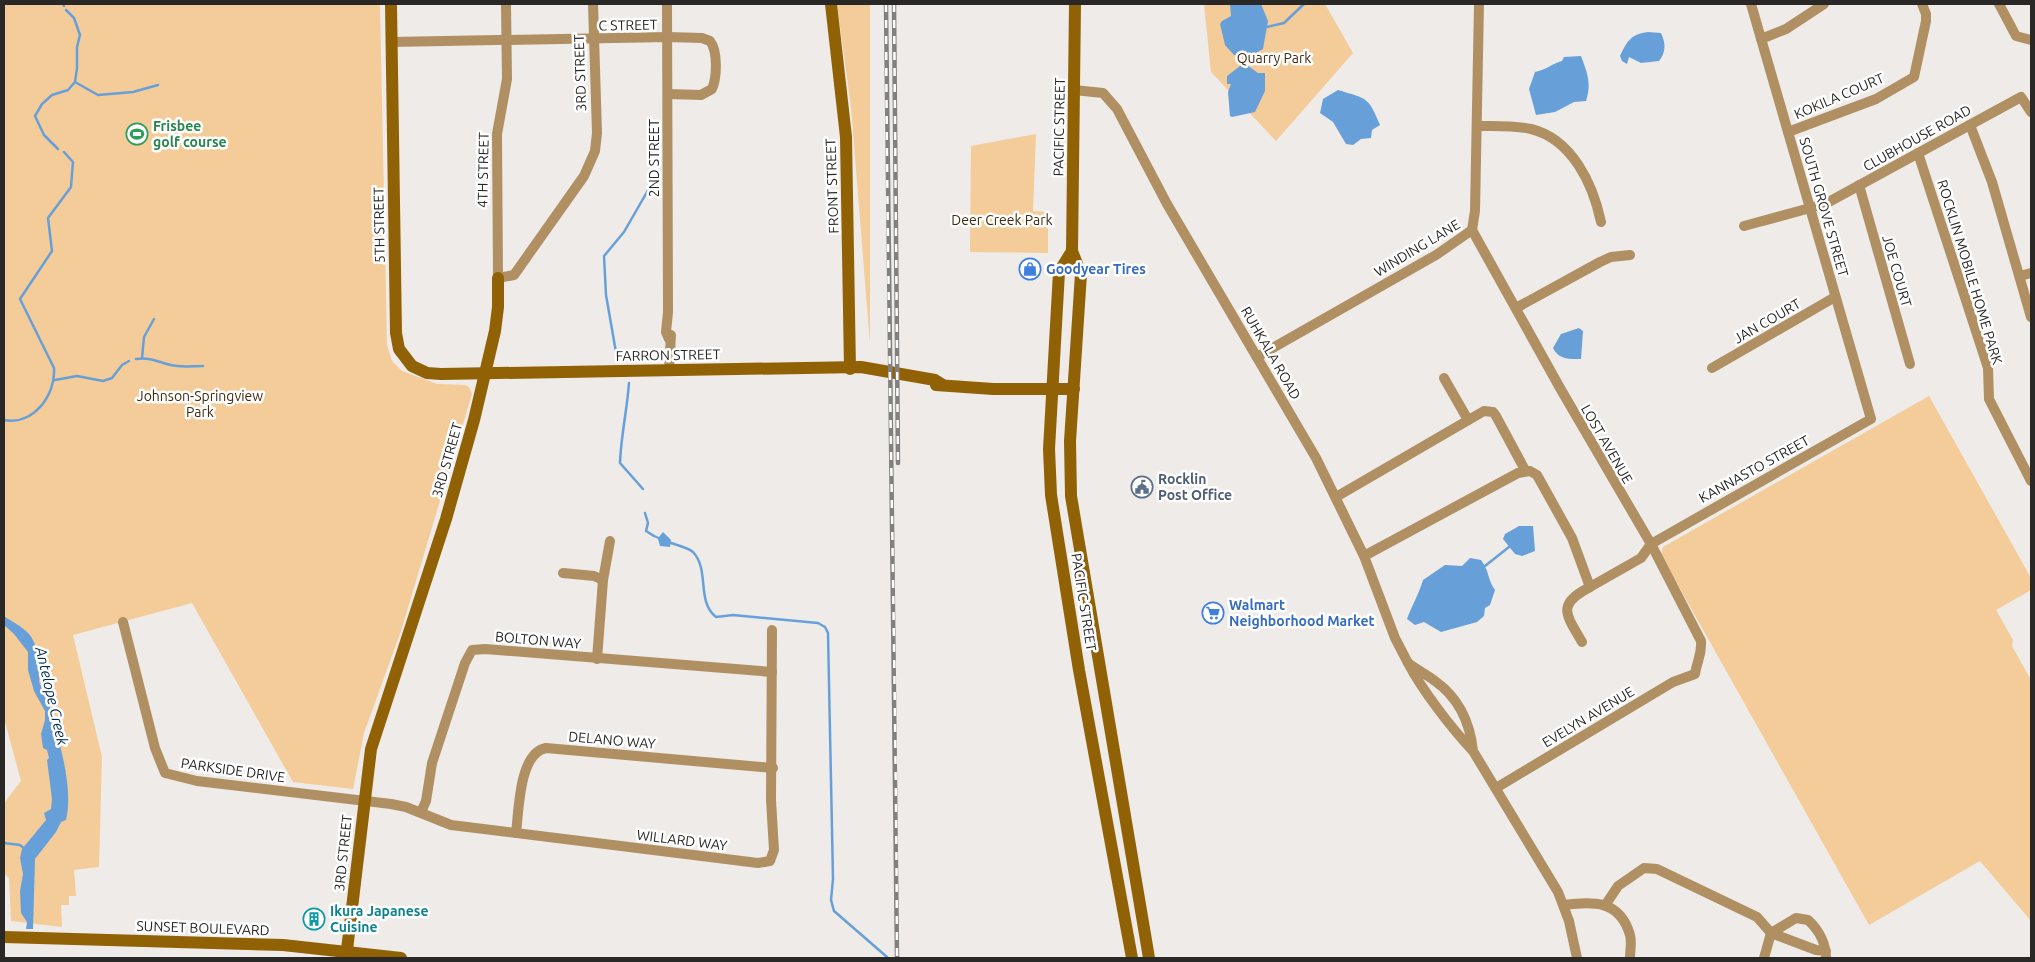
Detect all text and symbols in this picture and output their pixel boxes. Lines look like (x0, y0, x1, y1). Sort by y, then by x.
street label: C STREET (598, 16, 658, 34)
street label: 3RD STREET (571, 34, 589, 112)
park label: Quarry Park (1237, 50, 1311, 66)
street label: KOKILA COURT (1792, 70, 1887, 122)
street label: PACIFIC STREET (1050, 77, 1068, 177)
street label: CLUBHOUSE ROAD (1860, 102, 1974, 174)
place label: Frisbee golf course (153, 118, 227, 150)
street label: 2ND STREET (646, 119, 662, 197)
sports icon: Frisbee golf course (125, 122, 149, 146)
street label: 4TH STREET (474, 132, 492, 208)
street label: SOUTH GROVE STREET (1796, 135, 1852, 279)
street label: FRONT STREET (822, 138, 842, 234)
street label: ROCKLIN MOBILE HOME PARK (1934, 178, 2006, 367)
street label: 5TH STREET (370, 187, 388, 263)
park label: Deer Creek Park (951, 212, 1053, 228)
street label: WINDING LANE (1371, 216, 1463, 280)
street label: JOE COURT (1879, 233, 1915, 309)
shop icon: Goodyear Tires (1018, 257, 1042, 281)
place label: Goodyear Tires (1046, 261, 1146, 277)
street label: JAN COURT (1731, 295, 1803, 347)
street label: RUHKALA ROAD (1238, 304, 1304, 402)
street label: FARRON STREET (615, 346, 721, 364)
park label: Johnson-Springview Park (137, 388, 263, 420)
street label: LOST AVENUE (1578, 402, 1636, 486)
street label: 3RD STREET (429, 421, 465, 499)
street label: KANNASTO STREET (1696, 432, 1812, 506)
place label: Rocklin Post Office (1158, 471, 1232, 503)
public building icon: Rocklin Post Office (1130, 475, 1154, 499)
street label: PACIFIC STREET (1068, 552, 1100, 652)
place label: Walmart Neighborhood Market (1229, 597, 1374, 629)
supermarket icon: Walmart Neighborhood Market (1201, 601, 1225, 625)
street label: BOLTON WAY (494, 628, 582, 652)
water label: Antelope Creek (32, 644, 72, 747)
street label: EVELYN AVENUE (1539, 683, 1637, 751)
street label: DELANO WAY (568, 728, 656, 752)
street label: PARKSIDE DRIVE (180, 755, 286, 785)
street label: 3RD STREET (331, 814, 355, 892)
street label: WILLARD WAY (636, 827, 728, 853)
place label: Ikura Japanese Cuisine (330, 903, 429, 935)
building icon: Ikura Japanese Cuisine (302, 907, 326, 931)
street label: SUNSET BOULEVARD (136, 918, 270, 938)

